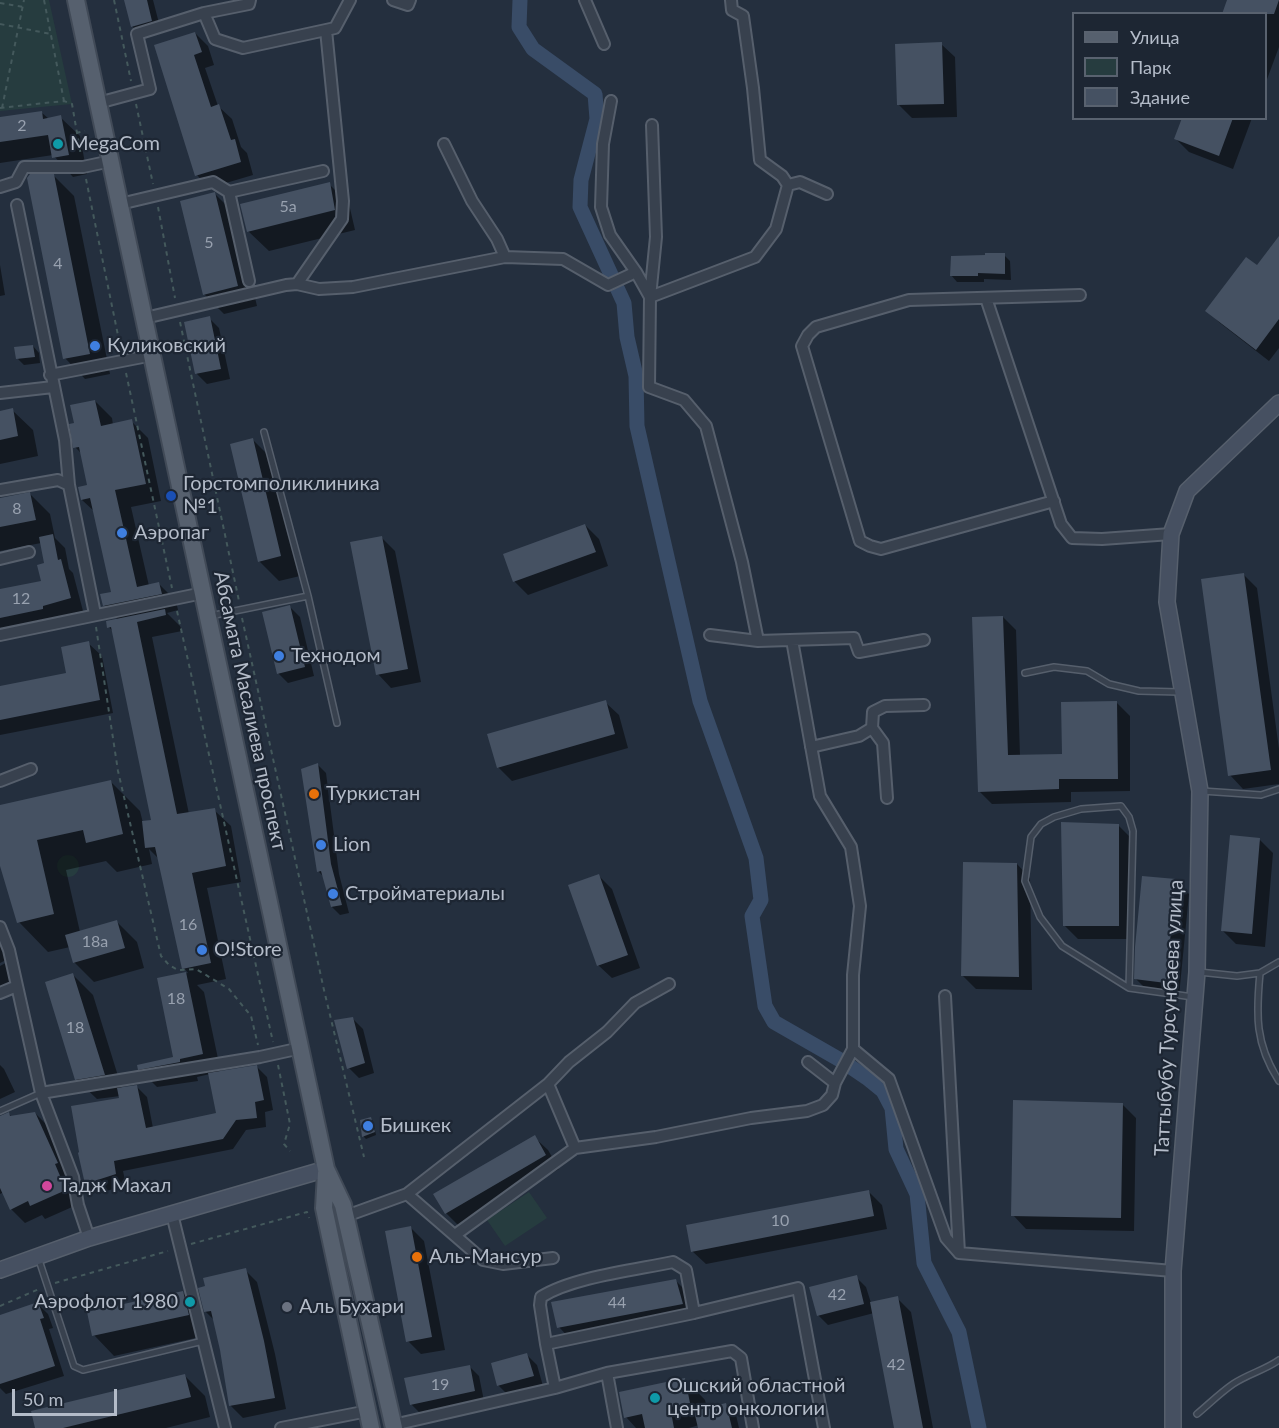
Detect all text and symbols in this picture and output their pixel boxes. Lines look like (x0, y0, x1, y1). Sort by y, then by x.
legend (1072, 12, 1267, 120)
text: Улица (1130, 26, 1180, 48)
text: Парк (1130, 56, 1171, 78)
text: Здание (1130, 86, 1190, 108)
house number: 2 (17, 116, 27, 136)
place label: MegaCom (70, 132, 160, 156)
marker: MegaCom (51, 137, 65, 151)
house number: 5а (279, 197, 297, 217)
house number: 5 (204, 233, 214, 253)
house number: 4 (53, 254, 63, 274)
place label: Куликовский (107, 334, 226, 358)
marker: Куликовский (88, 339, 102, 353)
place label: Горстомполиклиника №1 (183, 472, 380, 519)
marker: Горстомполиклиника №1 (164, 489, 178, 503)
house number: 8 (12, 499, 22, 519)
place label: Аэропаг (134, 521, 209, 545)
marker: Аэропаг (115, 526, 129, 540)
street label: Абсамата Масалиева проспект (209, 569, 291, 853)
house number: 12 (12, 589, 30, 609)
place label: Технодом (291, 644, 381, 668)
marker: Технодом (272, 649, 286, 663)
place label: Туркистан (326, 782, 420, 806)
marker: Туркистан (307, 787, 321, 801)
place label: Lion (333, 833, 371, 857)
marker: Lion (314, 838, 328, 852)
street label: Таттыбубу Турсунбаева улица (1150, 879, 1188, 1157)
place label: Стройматериалы (345, 882, 505, 906)
marker: Стройматериалы (326, 887, 340, 901)
house number: 16 (179, 915, 197, 935)
house number: 18а (82, 932, 108, 952)
place label: O!Store (214, 938, 282, 962)
marker: O!Store (195, 943, 209, 957)
house number: 18 (167, 989, 185, 1009)
house number: 18 (66, 1018, 84, 1038)
place label: Бишкек (380, 1114, 451, 1138)
marker: Бишкек (361, 1119, 375, 1133)
place label: Тадж Махал (59, 1174, 172, 1198)
marker: Тадж Махал (40, 1179, 54, 1193)
house number: 10 (771, 1211, 789, 1231)
place label: Аль-Мансур (429, 1245, 542, 1269)
marker: Аль-Мансур (410, 1250, 424, 1264)
house number: 42 (828, 1285, 846, 1305)
place label: Аэрофлот 1980 (34, 1290, 178, 1314)
house number: 44 (608, 1293, 626, 1313)
marker: Аэрофлот 1980 (183, 1295, 197, 1309)
place label: Аль Бухари (299, 1295, 404, 1319)
marker: Аль Бухари (280, 1300, 294, 1314)
house number: 42 (887, 1355, 905, 1375)
place label: Ошский областной центр онкологии (667, 1374, 845, 1421)
house number: 19 (431, 1375, 449, 1395)
scale bar (15, 1377, 120, 1415)
text: 50 m (23, 1388, 63, 1410)
marker: Ошский областной центр онкологии (648, 1391, 662, 1405)

